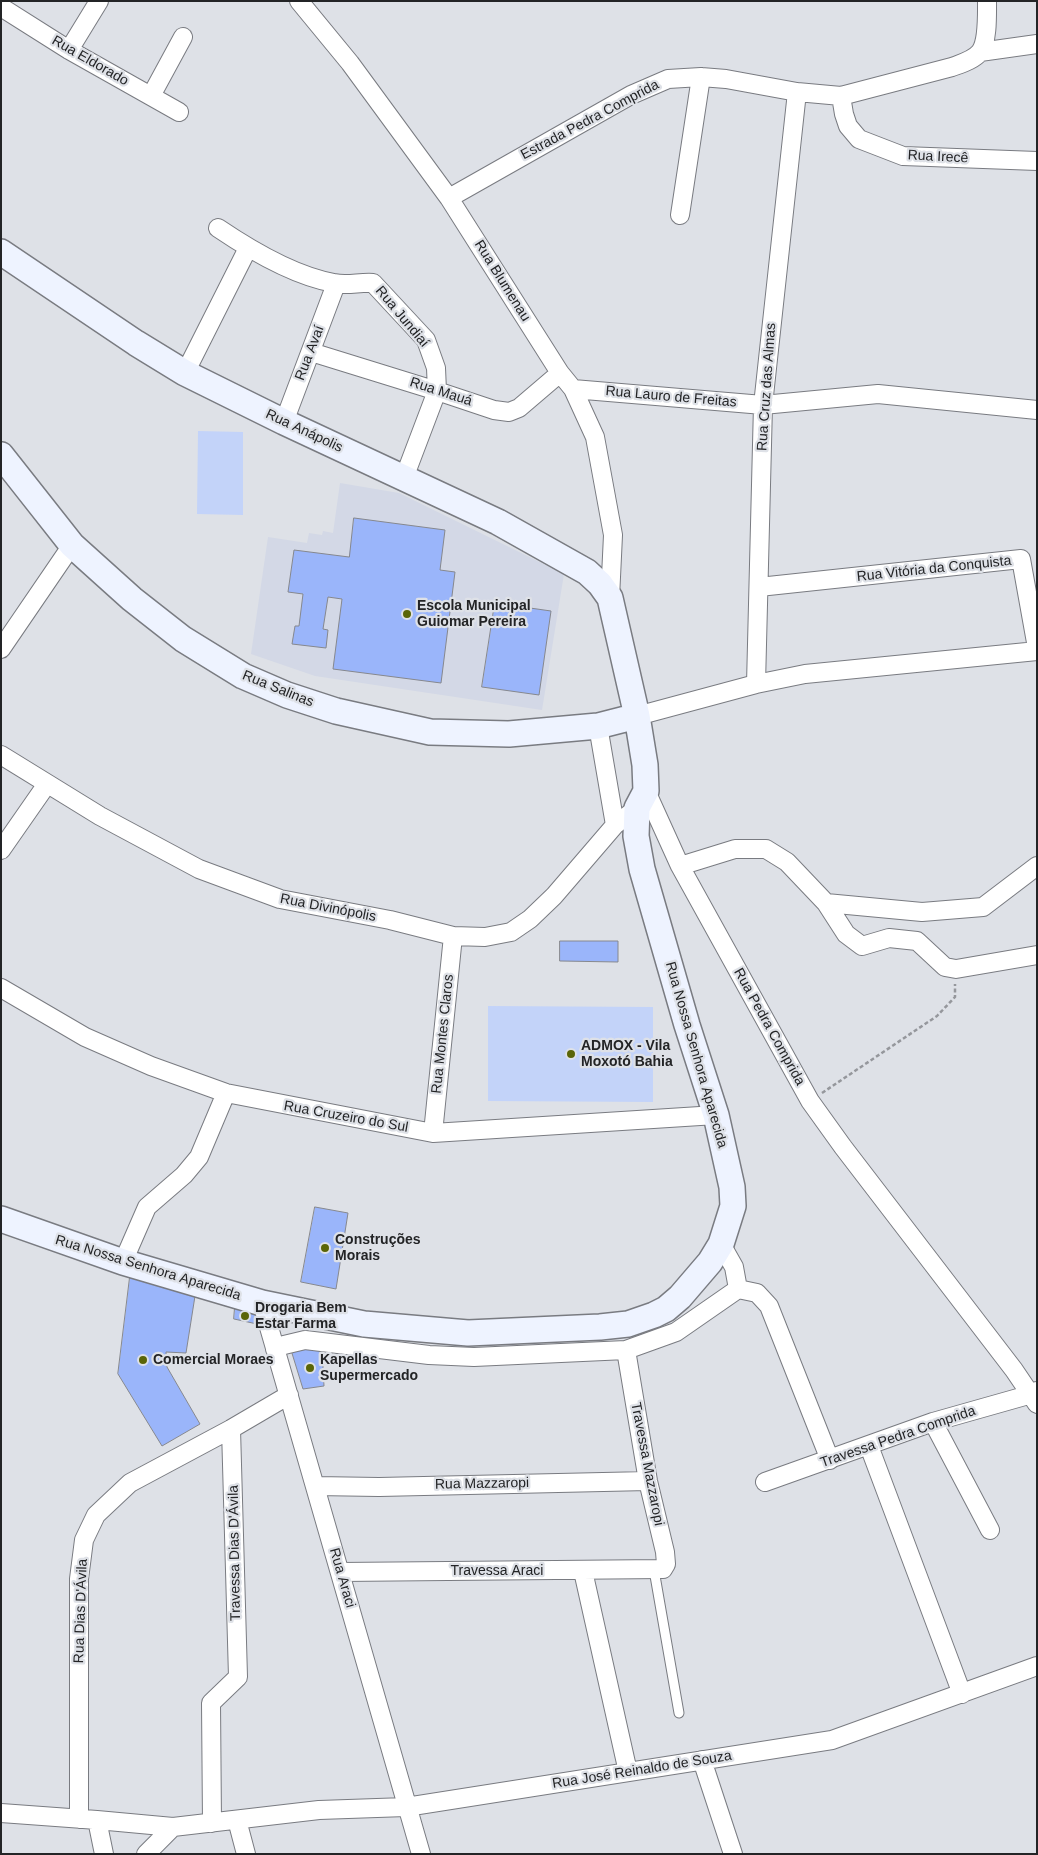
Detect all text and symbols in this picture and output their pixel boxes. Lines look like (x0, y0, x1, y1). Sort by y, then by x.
street label: Rua Eldorado (49, 32, 131, 90)
street label: Estrada Pedra Comprida (518, 76, 662, 164)
street label: Rua Irecê (907, 147, 969, 167)
street label: Rua Blumenau (470, 237, 534, 325)
street label: Rua Jundiaí (372, 283, 432, 351)
street label: Rua Cruz das Almas (754, 322, 780, 452)
street label: Rua Avaí (292, 323, 328, 383)
street label: Rua Mauá (408, 374, 474, 410)
street label: Rua Lauro de Freitas (605, 383, 737, 411)
street label: Rua Anápolis (263, 406, 345, 456)
street label: Rua Vitória da Conquista (856, 553, 1012, 585)
place label: Escola Municipal Guiomar Pereira (417, 598, 531, 630)
marker: Escola Municipal Guiomar Pereira (401, 608, 413, 620)
street label: Rua Salinas (240, 667, 316, 711)
street label: Rua Divinópolis (279, 890, 377, 926)
street label: Rua Nossa Senhora Aparecida (661, 960, 731, 1150)
street label: Rua Pedra Comprida (730, 965, 808, 1089)
street label: Rua Montes Claros (428, 974, 458, 1094)
place label: ADMOX - Vila Moxotó Bahia (581, 1038, 673, 1070)
marker: ADMOX - Vila Moxotó Bahia (565, 1048, 577, 1060)
street label: Rua Cruzeiro do Sul (282, 1098, 410, 1136)
street label: Rua Nossa Senhora Aparecida (53, 1232, 243, 1304)
place label: Construções Morais (335, 1232, 421, 1264)
marker: Construções Morais (319, 1242, 331, 1254)
place label: Drogaria Bem Estar Farma (255, 1300, 347, 1332)
marker: Drogaria Bem Estar Farma (239, 1310, 251, 1322)
place label: Comercial Moraes (153, 1352, 274, 1368)
place label: Kapellas Supermercado (320, 1352, 418, 1384)
marker: Comercial Moraes (137, 1354, 149, 1366)
marker: Kapellas Supermercado (304, 1362, 316, 1374)
street label: Travessa Mazzaropi (627, 1401, 667, 1527)
street label: Travessa Pedra Comprida (818, 1403, 978, 1471)
street label: Rua Mazzaropi (435, 1475, 529, 1493)
street label: Travessa Dias D'Ávila (225, 1485, 245, 1621)
street label: Rua Araci (325, 1546, 359, 1610)
street label: Rua Dias D'Ávila (71, 1558, 91, 1664)
street label: Travessa Araci (451, 1563, 543, 1579)
street label: Rua José Reinaldo de Souza (551, 1748, 733, 1792)

